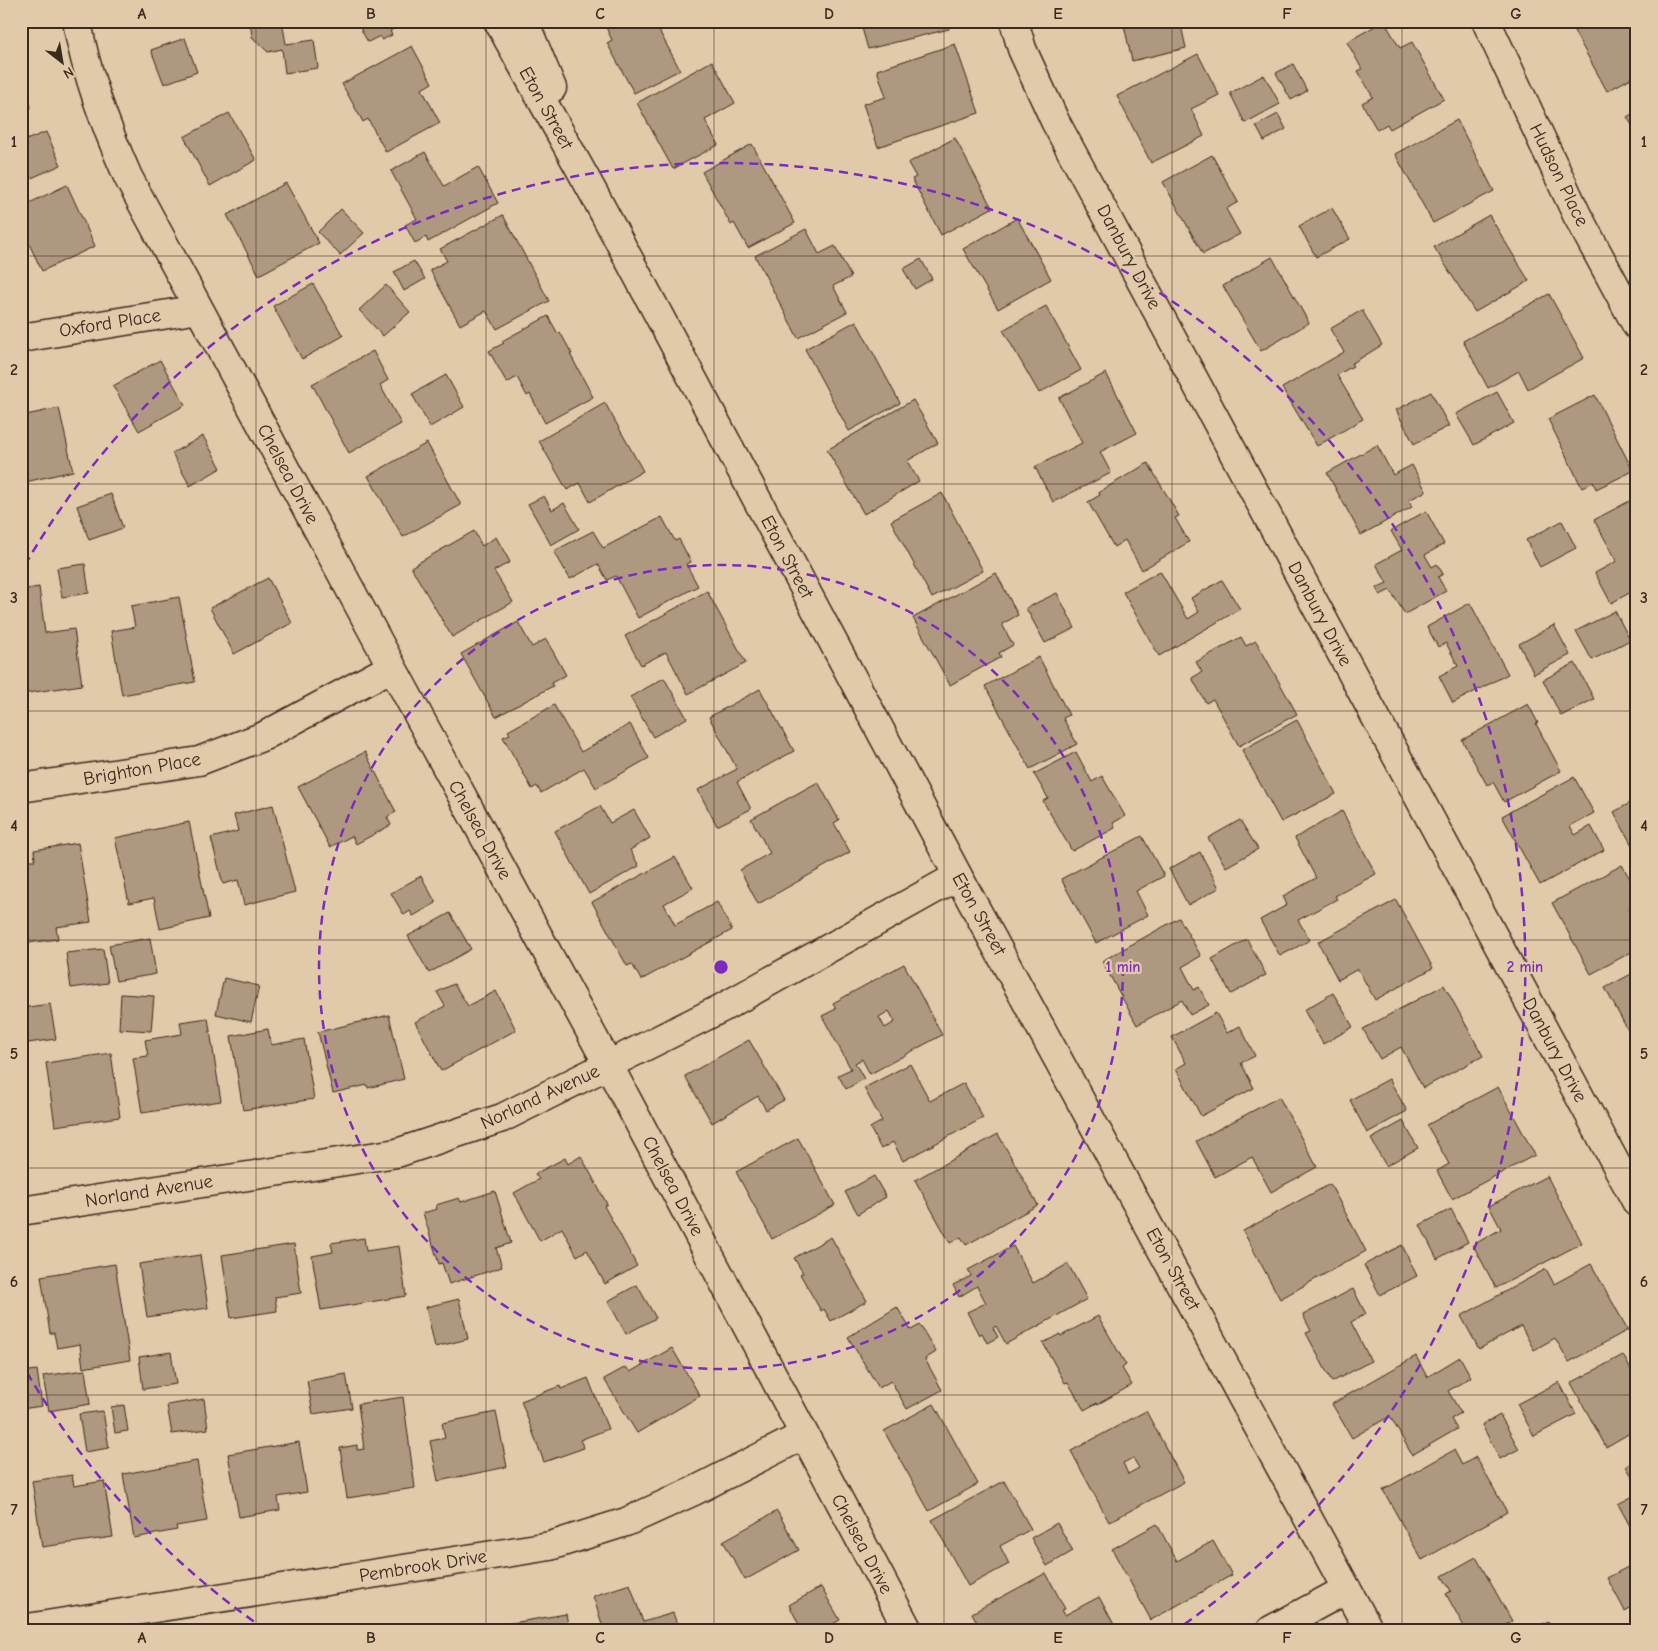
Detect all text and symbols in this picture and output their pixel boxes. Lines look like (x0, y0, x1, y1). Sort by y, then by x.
text: A (138, 5, 147, 23)
text: B (366, 5, 376, 23)
text: C (595, 5, 605, 23)
text: D (824, 5, 834, 23)
text: E (1053, 5, 1063, 23)
text: F (1282, 5, 1292, 23)
text: G (1510, 5, 1522, 23)
north arrow (38, 38, 88, 88)
text: N (60, 63, 77, 82)
street label: Eton Street (514, 63, 578, 154)
street label: Hudson Place (1525, 120, 1593, 230)
text: 1 (11, 133, 17, 151)
text: 1 (1641, 133, 1647, 151)
street label: Danbury Drive (1092, 201, 1166, 313)
street label: Oxford Place (57, 304, 163, 342)
text: 2 (10, 361, 18, 379)
text: 2 (1640, 361, 1648, 379)
street label: Chelsea Drive (252, 420, 324, 528)
street label: Eton Street (756, 512, 818, 603)
street label: Danbury Drive (1283, 558, 1357, 670)
text: 3 (10, 589, 18, 607)
text: 3 (1640, 589, 1648, 607)
street label: Brighton Place (82, 748, 202, 790)
street label: Chelsea Drive (444, 777, 516, 883)
text: 4 (10, 817, 18, 835)
text: 4 (1640, 817, 1648, 835)
street label: Eton Street (947, 869, 1011, 960)
centre of rings (712, 958, 730, 976)
text: 1 min (1106, 958, 1140, 976)
text: 2 min (1507, 958, 1543, 976)
street label: Danbury Drive (1518, 994, 1592, 1106)
text: 5 (10, 1045, 18, 1063)
text: 5 (1640, 1045, 1648, 1063)
street label: Norland Avenue (477, 1060, 603, 1134)
street label: Chelsea Drive (637, 1132, 709, 1240)
street label: Norland Avenue (84, 1170, 214, 1212)
street label: Eton Street (1141, 1224, 1205, 1315)
text: 6 (10, 1273, 18, 1291)
text: 6 (1640, 1273, 1648, 1291)
street label: Chelsea Drive (826, 1490, 898, 1598)
text: 7 (10, 1501, 18, 1519)
text: 7 (1640, 1501, 1648, 1519)
street label: Pembrook Drive (358, 1545, 488, 1587)
text: A (138, 1629, 147, 1647)
text: B (366, 1629, 376, 1647)
text: C (595, 1629, 605, 1647)
text: D (824, 1629, 834, 1647)
text: E (1053, 1629, 1063, 1647)
text: F (1282, 1629, 1292, 1647)
text: G (1510, 1629, 1522, 1647)

